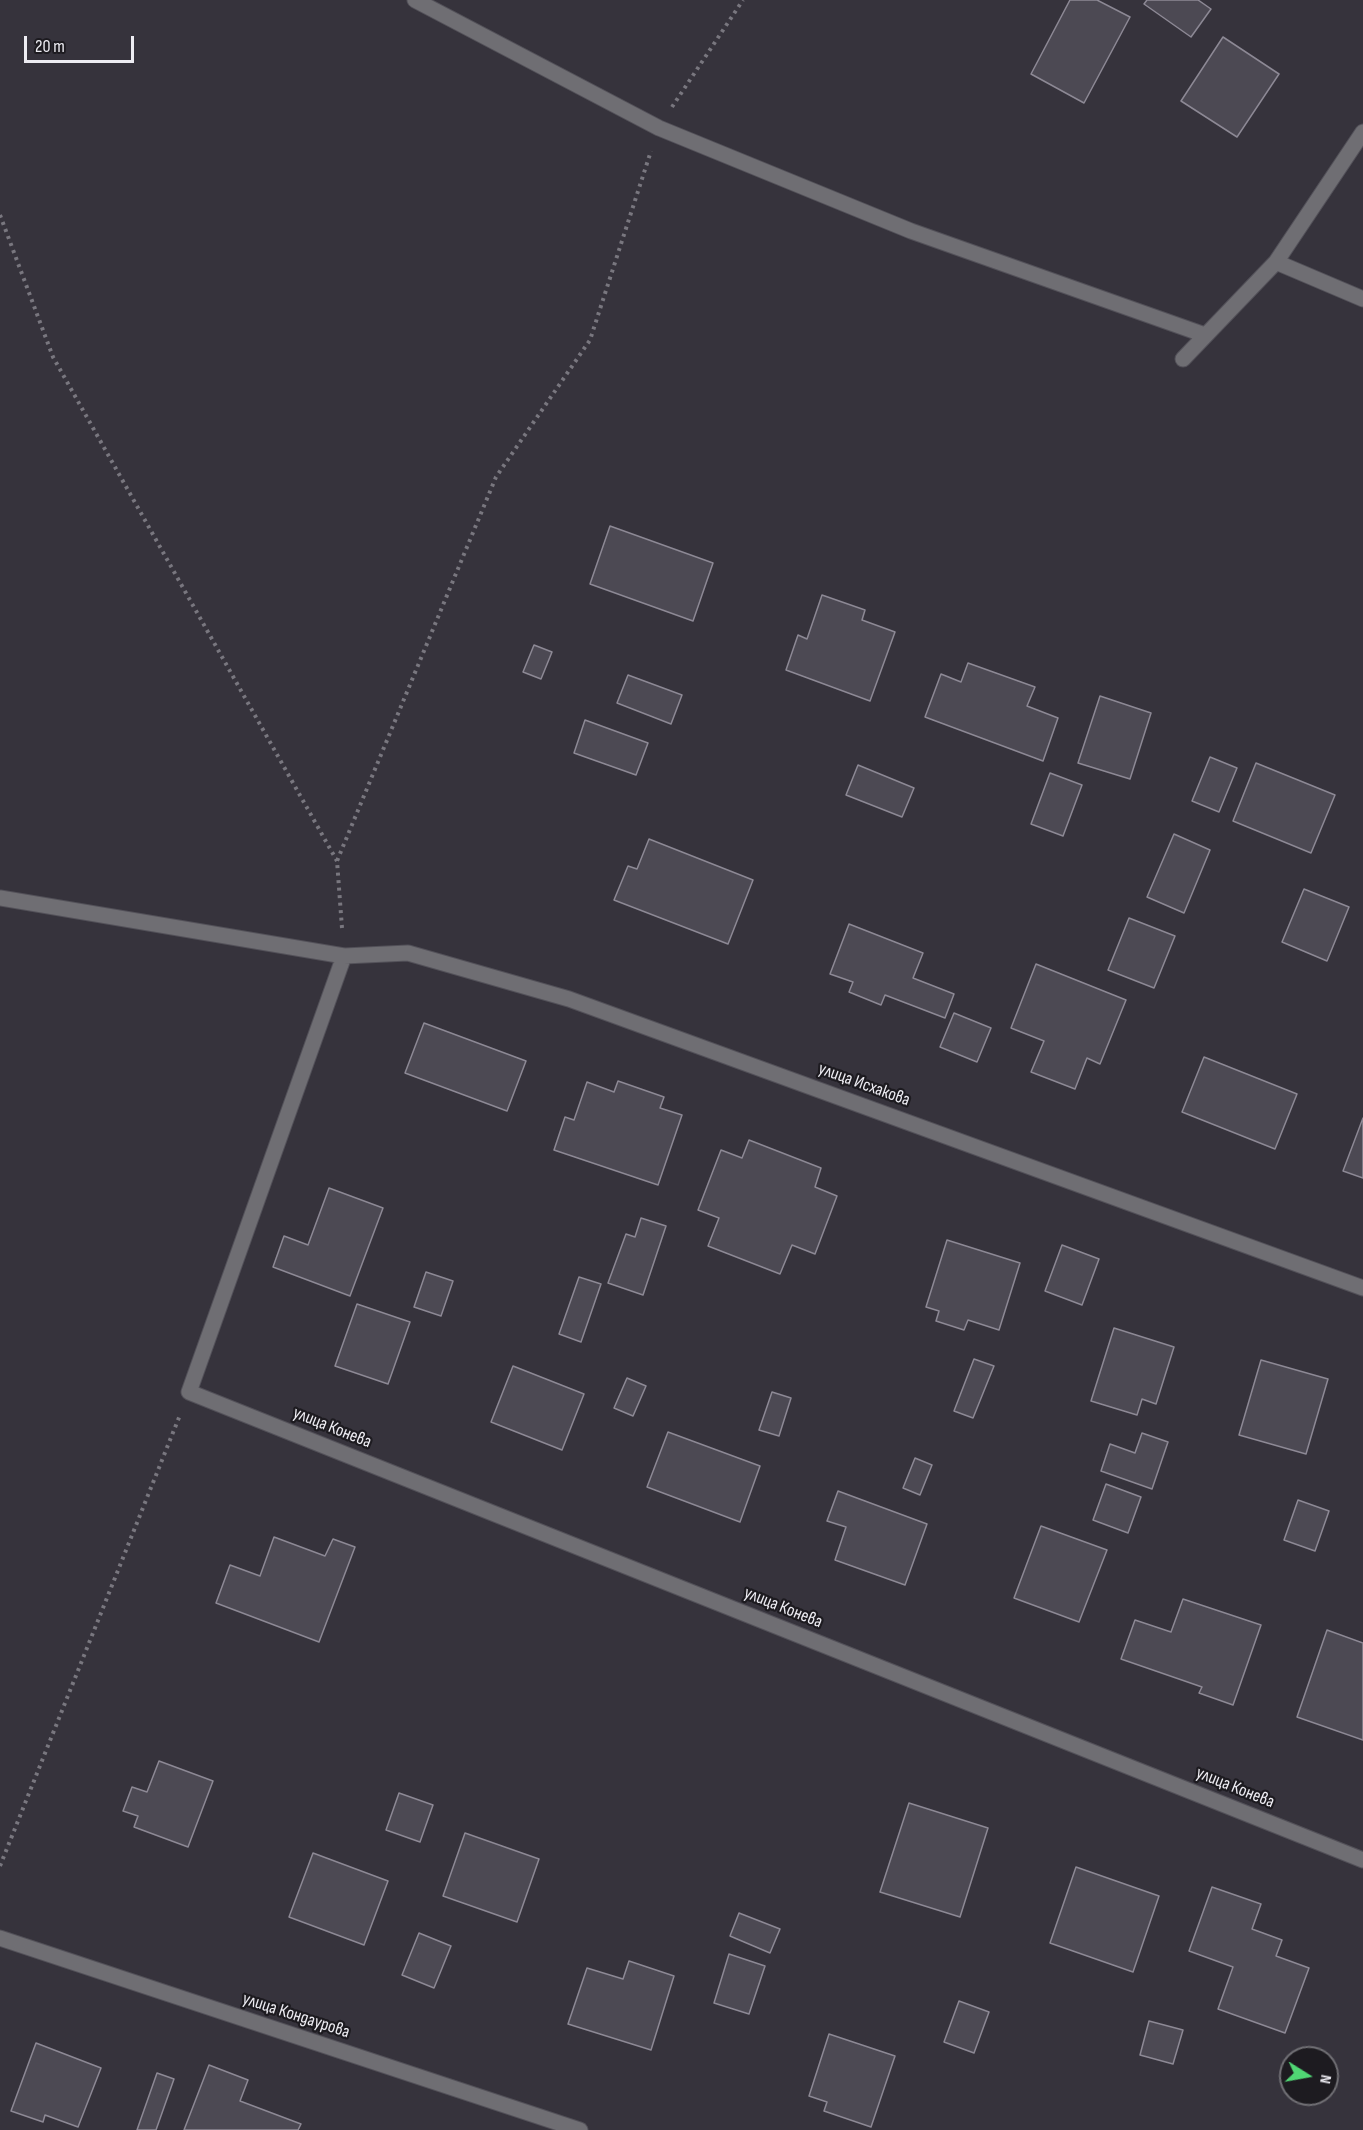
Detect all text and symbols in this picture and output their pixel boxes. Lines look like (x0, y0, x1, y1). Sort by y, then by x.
scale bar (27, 24, 136, 62)
text: 20 m (35, 36, 65, 57)
street label: улица Исхакова (815, 1058, 913, 1112)
street label: улица Конева (290, 1403, 374, 1453)
street label: улица Конева (741, 1583, 825, 1633)
street label: улица Конева (1193, 1763, 1277, 1813)
street label: улица Кондаурова (240, 1988, 352, 2044)
north arrow (1279, 2046, 1339, 2106)
text: N (1315, 2073, 1335, 2085)

